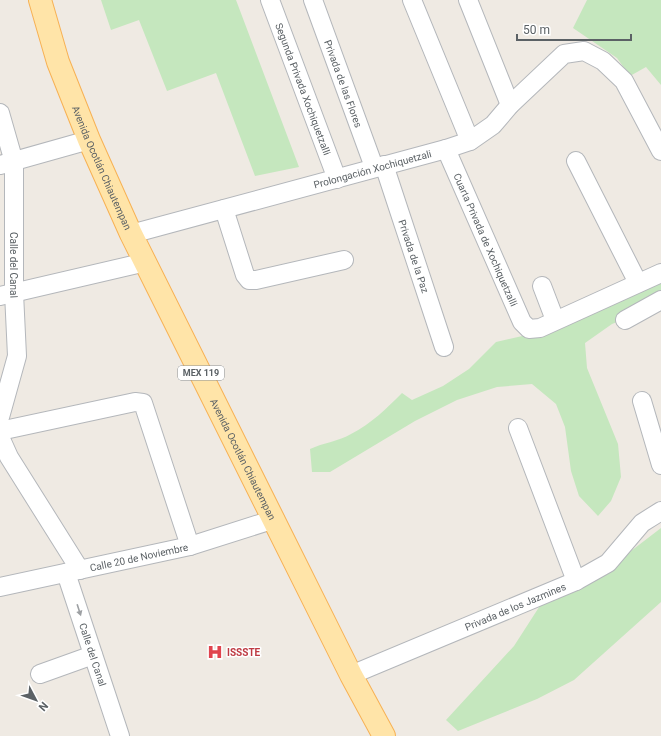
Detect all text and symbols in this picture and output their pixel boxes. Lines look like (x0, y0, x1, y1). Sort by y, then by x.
scale bar (517, 16, 631, 42)
street label: Segunda Privada Xochiquetzalli (273, 22, 333, 157)
text: 50 m (523, 23, 550, 37)
street label: Privada de las Flores (322, 38, 364, 129)
street label: Avenida Ocotlán Chiautempan (70, 104, 133, 232)
street label: Prolongación Xochiquetzali (312, 148, 433, 191)
street label: Cuarta Privada de Xochiquetzalli (451, 172, 519, 308)
street label: Privada de la Paz (396, 218, 431, 294)
street label: Calle del Canal (8, 232, 19, 298)
road number: MEX 119 (178, 366, 224, 380)
street label: Avenida Ocotlán Chiautempan (208, 397, 278, 522)
street label: Calle 20 de Noviembre (89, 542, 189, 573)
street label: Privada de los Jazmines (463, 581, 568, 633)
one-way arrow (76, 605, 82, 617)
street label: Calle del Canal (77, 622, 108, 688)
hospital icon: ISSSTE (206, 643, 224, 661)
place label: ISSSTE (227, 647, 261, 658)
north arrow (16, 680, 56, 720)
text: N (36, 699, 51, 714)

